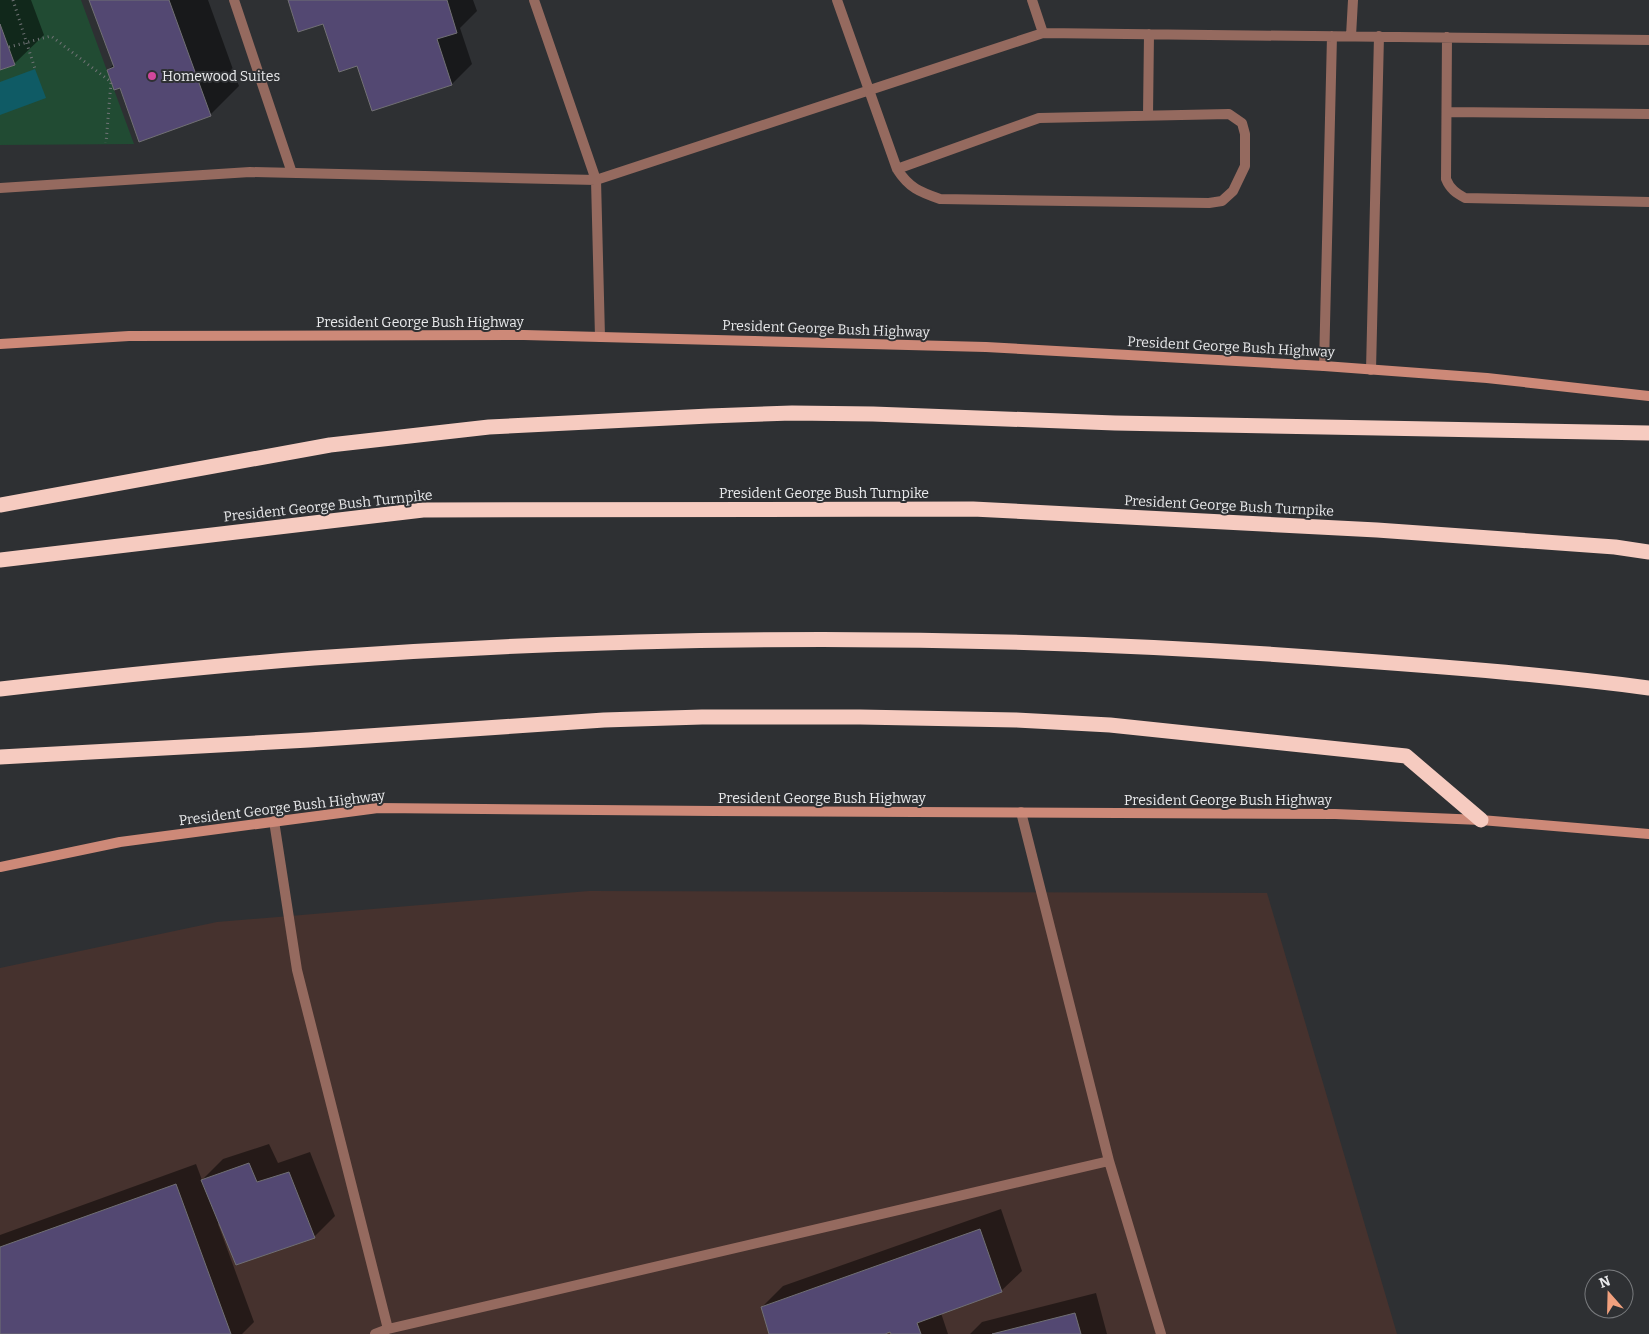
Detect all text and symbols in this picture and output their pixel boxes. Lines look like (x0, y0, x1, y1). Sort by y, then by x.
place label: Homewood Suites (162, 68, 280, 85)
marker: Homewood Suites (146, 70, 158, 82)
street label: President George Bush Highway (316, 314, 525, 331)
street label: President George Bush Highway (722, 317, 931, 341)
street label: President George Bush Highway (1127, 333, 1336, 361)
street label: President George Bush Turnpike (719, 485, 929, 502)
street label: President George Bush Turnpike (223, 487, 433, 525)
street label: President George Bush Turnpike (1124, 492, 1334, 520)
street label: President George Bush Highway (178, 787, 387, 829)
street label: President George Bush Highway (718, 790, 927, 807)
street label: President George Bush Highway (1124, 792, 1333, 809)
north arrow (1584, 1269, 1634, 1319)
text: N (1597, 1272, 1613, 1292)

